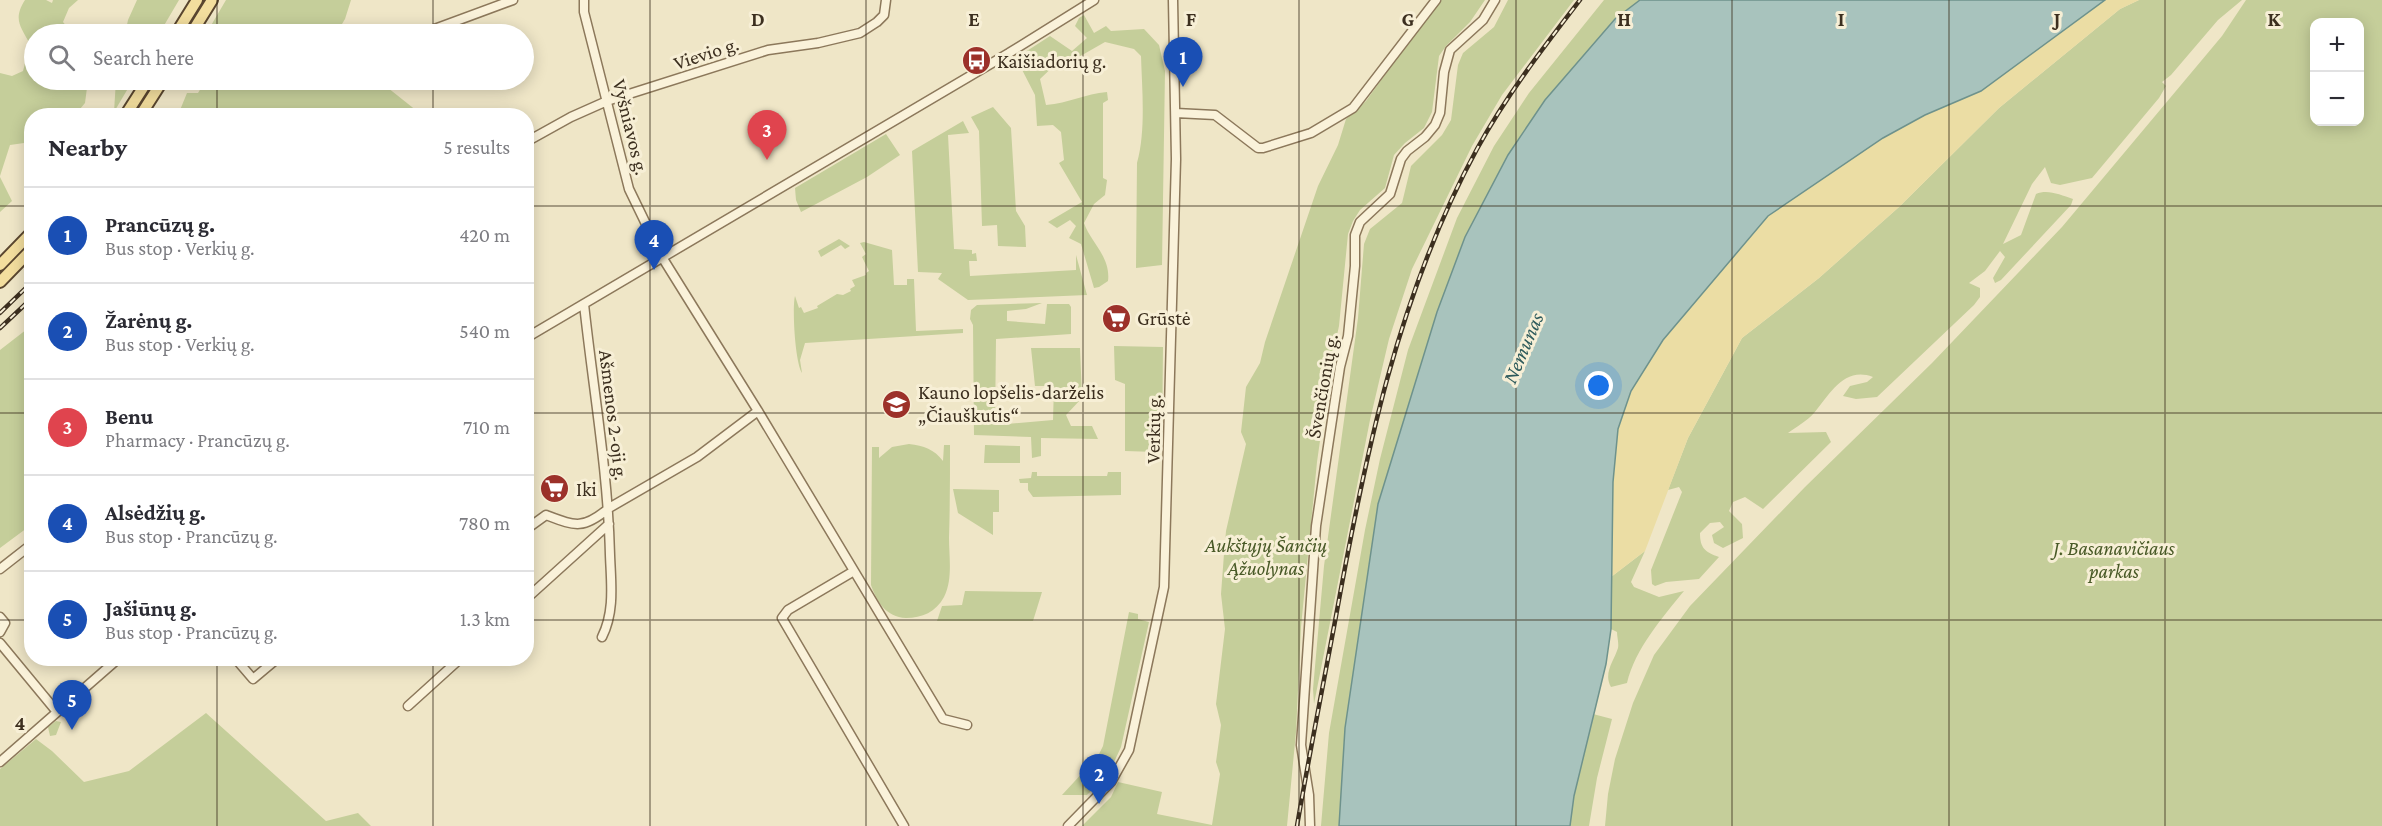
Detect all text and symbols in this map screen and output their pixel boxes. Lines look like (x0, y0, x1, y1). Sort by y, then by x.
text: D (751, 8, 765, 30)
text: E (968, 8, 980, 30)
text: F (1186, 8, 1197, 30)
text: G (1402, 8, 1415, 30)
text: H (1617, 8, 1631, 30)
text: I (1838, 8, 1845, 30)
text: J (2052, 8, 2061, 30)
text: K (2268, 8, 2282, 30)
map controls (2310, 18, 2364, 126)
button: + (2310, 18, 2364, 72)
search box (24, 24, 534, 90)
street label: Vievio g. (671, 32, 742, 75)
pin: 1 (1164, 38, 1202, 87)
icon: search (45, 41, 78, 74)
text: Search here (93, 45, 194, 70)
bus stop icon: Kaišiadorių g. (960, 45, 992, 77)
place label: Kaišiadorių g. (997, 50, 1106, 73)
button: − (2310, 72, 2364, 126)
street label: Vyšniavos g. (608, 77, 653, 177)
pin: 3 (748, 110, 786, 160)
text: Nearby (48, 133, 127, 162)
text: 5 results (443, 136, 510, 158)
text: Prancūzų g. (105, 212, 215, 237)
pin: 4 (634, 220, 674, 270)
text: 1 (64, 224, 71, 246)
text: 420 m (459, 224, 510, 246)
text: Bus stop · Verkių g. (105, 237, 255, 259)
supermarket icon: Grūstė (1100, 302, 1132, 334)
place label: Grūstė (1137, 307, 1191, 329)
text: Žarėnų g. (105, 308, 192, 333)
water label: Nemunas (1497, 309, 1549, 387)
text: 2 (62, 320, 73, 342)
text: 540 m (459, 320, 510, 342)
street label: Švenčionių g. (1302, 332, 1343, 440)
text: Bus stop · Verkių g. (105, 333, 255, 355)
street label: Ašmenos 2-oji g. (594, 349, 633, 482)
your location (1584, 371, 1613, 400)
place label: Kauno lopšelis-darželis „Čiauškutis“ (918, 381, 1104, 426)
school or university icon: Kauno lopšelis-darželis „Čiauškutis“ (881, 388, 913, 420)
street label: Verkių g. (1141, 394, 1166, 464)
text: Benu (105, 404, 153, 429)
text: 3 (63, 416, 72, 438)
text: 710 m (463, 416, 510, 438)
text: Pharmacy · Prancūzų g. (105, 429, 290, 451)
supermarket icon: Iki (539, 473, 571, 505)
place label: Iki (576, 478, 597, 500)
text: Alsėdžių g. (105, 500, 206, 525)
text: 4 (62, 512, 73, 534)
text: 780 m (459, 512, 510, 534)
text: Bus stop · Prancūzų g. (105, 525, 278, 547)
park label: Aukštųjų Šančių Ąžuolynas (1204, 534, 1327, 580)
park label: J. Basanavičiaus parkas (2050, 537, 2176, 583)
text: Jašiūnų g. (105, 596, 197, 621)
text: 5 (63, 608, 72, 630)
text: 1.3 km (460, 608, 510, 630)
text: Bus stop · Prancūzų g. (105, 621, 278, 643)
pin: 5 (52, 680, 92, 730)
text: 4 (15, 712, 26, 734)
pin: 2 (1080, 754, 1118, 804)

